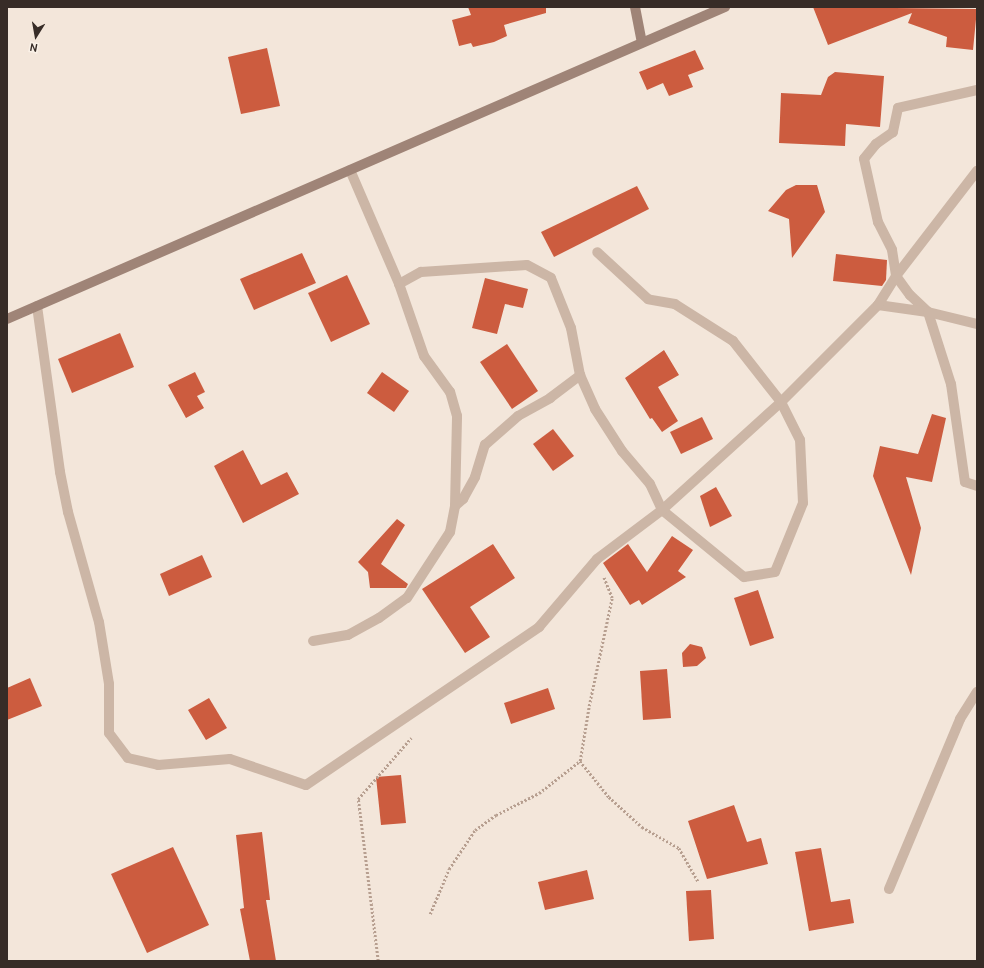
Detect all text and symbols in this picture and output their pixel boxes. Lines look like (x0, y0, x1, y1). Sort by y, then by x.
north arrow (16, 16, 56, 56)
text: N (29, 40, 39, 55)

